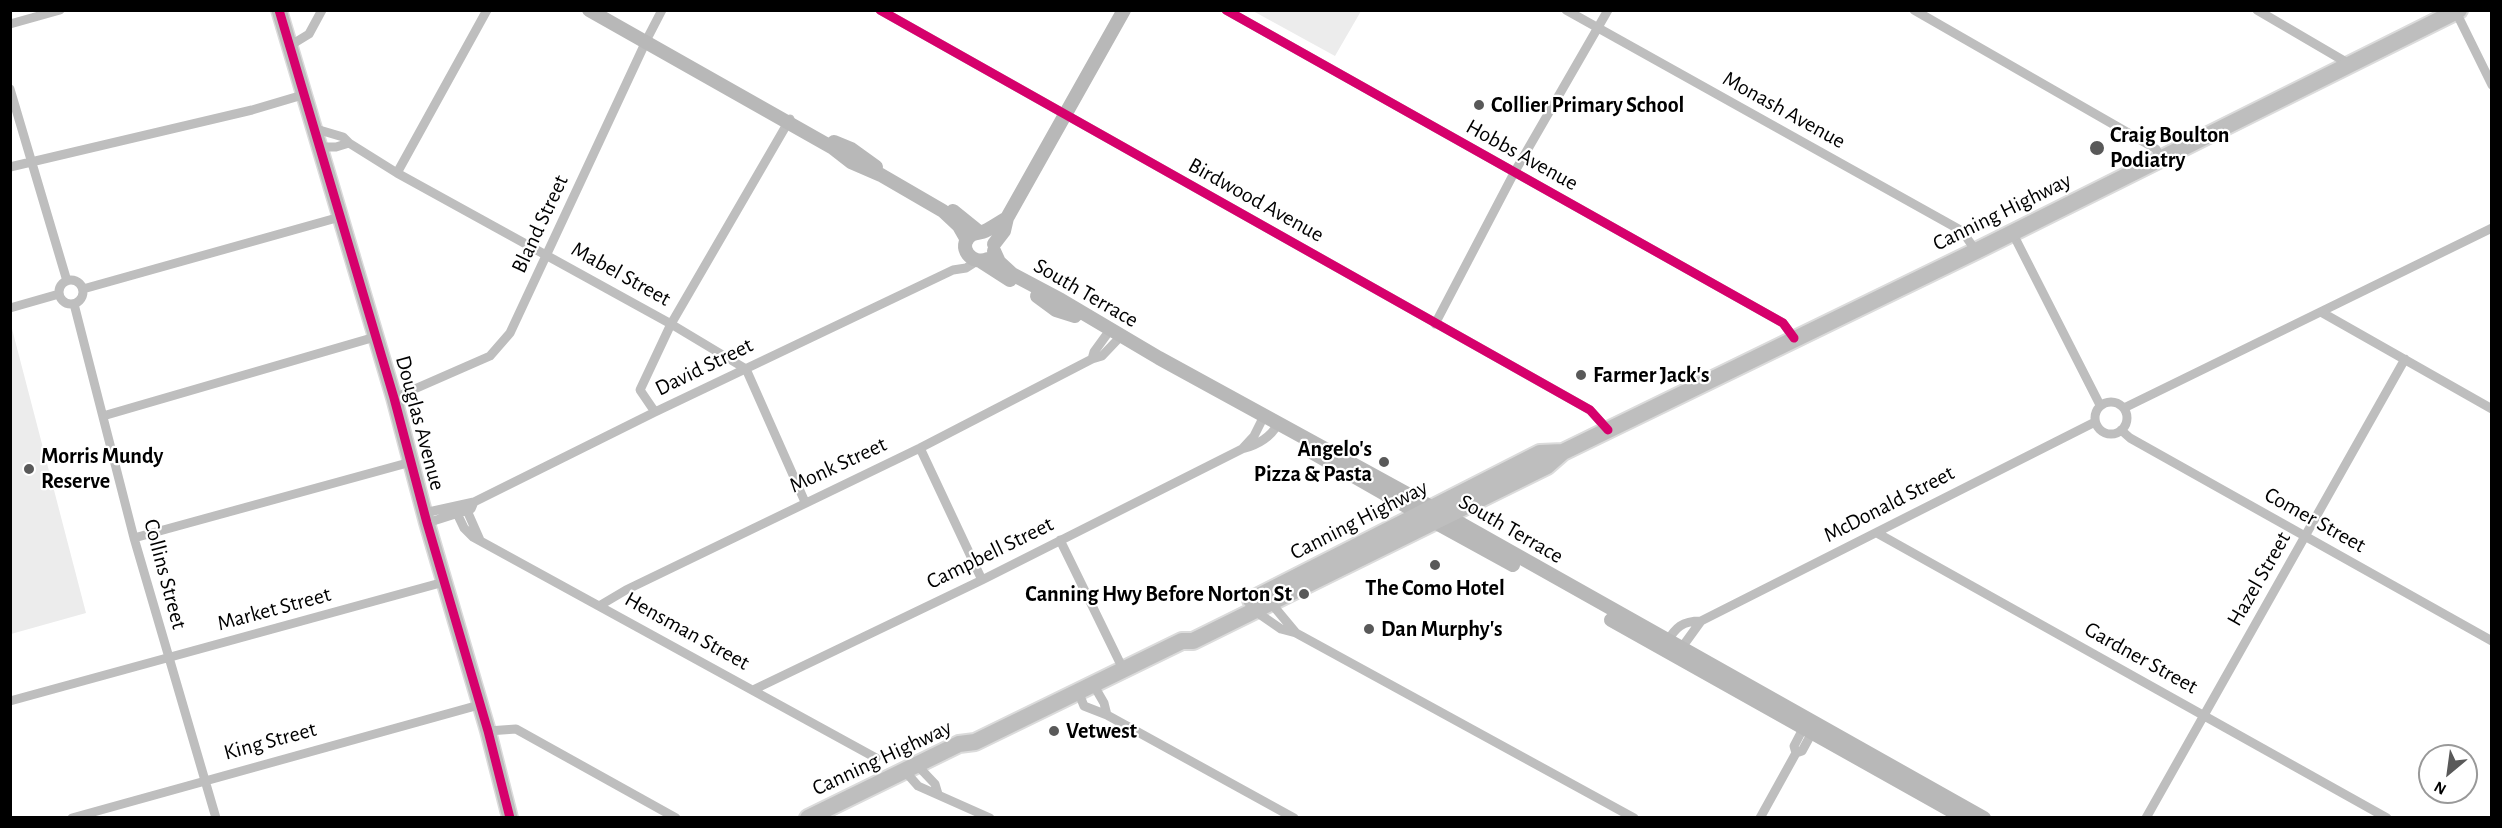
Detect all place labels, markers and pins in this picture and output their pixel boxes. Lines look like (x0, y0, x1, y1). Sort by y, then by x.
place label: Collier Primary School (1491, 92, 1684, 118)
marker: Collier Primary School (1472, 98, 1486, 112)
place label: Craig Boulton Podiatry (2110, 122, 2230, 174)
marker: Craig Boulton Podiatry (2088, 139, 2106, 157)
place label: Farmer Jack's (1593, 362, 1709, 388)
marker: Farmer Jack's (1574, 368, 1588, 382)
place label: Angelo's Pizza & Pasta (1254, 436, 1372, 488)
place label: Morris Mundy Reserve (41, 443, 163, 494)
marker: Angelo's Pizza & Pasta (1377, 455, 1391, 469)
marker: Morris Mundy Reserve (22, 462, 36, 476)
marker: The Como Hotel (1428, 558, 1442, 572)
place label: The Como Hotel (1365, 575, 1505, 601)
place label: Canning Hwy Before Norton St (1025, 581, 1292, 607)
marker: Canning Hwy Before Norton St (1297, 587, 1311, 601)
place label: Dan Murphy's (1381, 616, 1502, 642)
marker: Dan Murphy's (1362, 622, 1376, 636)
place label: Vetwest (1066, 718, 1137, 744)
marker: Vetwest (1047, 724, 1061, 738)

